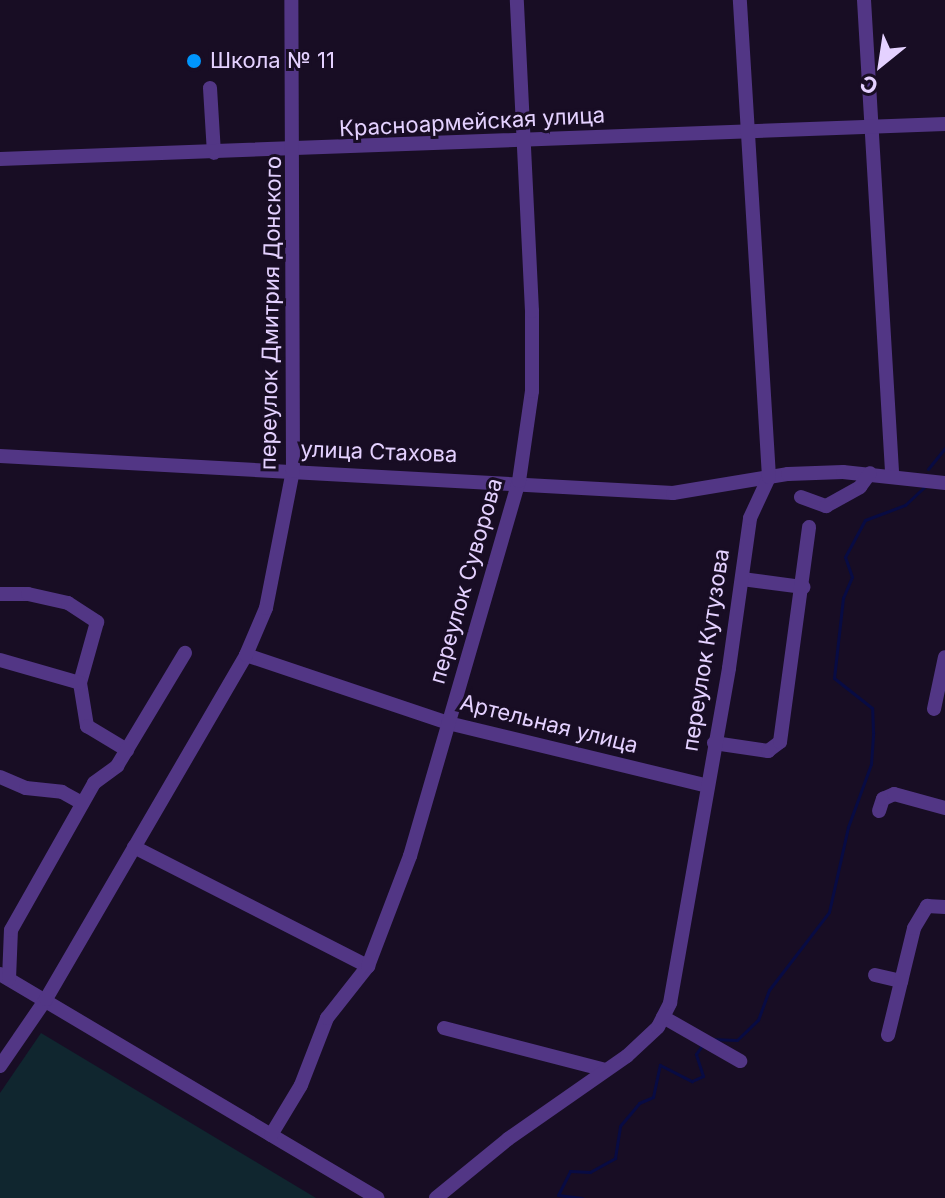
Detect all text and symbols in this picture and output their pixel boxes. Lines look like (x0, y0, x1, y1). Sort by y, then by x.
north arrow (841, 24, 921, 104)
place label: Школа № 11 (210, 48, 335, 74)
marker: Школа № 11 (185, 52, 203, 70)
text: С (855, 69, 883, 100)
street label: Красноармейская улица (338, 102, 606, 142)
street label: переулок Дмитрия Донского (255, 156, 287, 470)
street label: улица Стахова (300, 436, 458, 468)
street label: переулок Суворова (424, 475, 508, 687)
street label: переулок Кутузова (677, 547, 735, 753)
street label: Артельная улица (457, 689, 641, 759)

